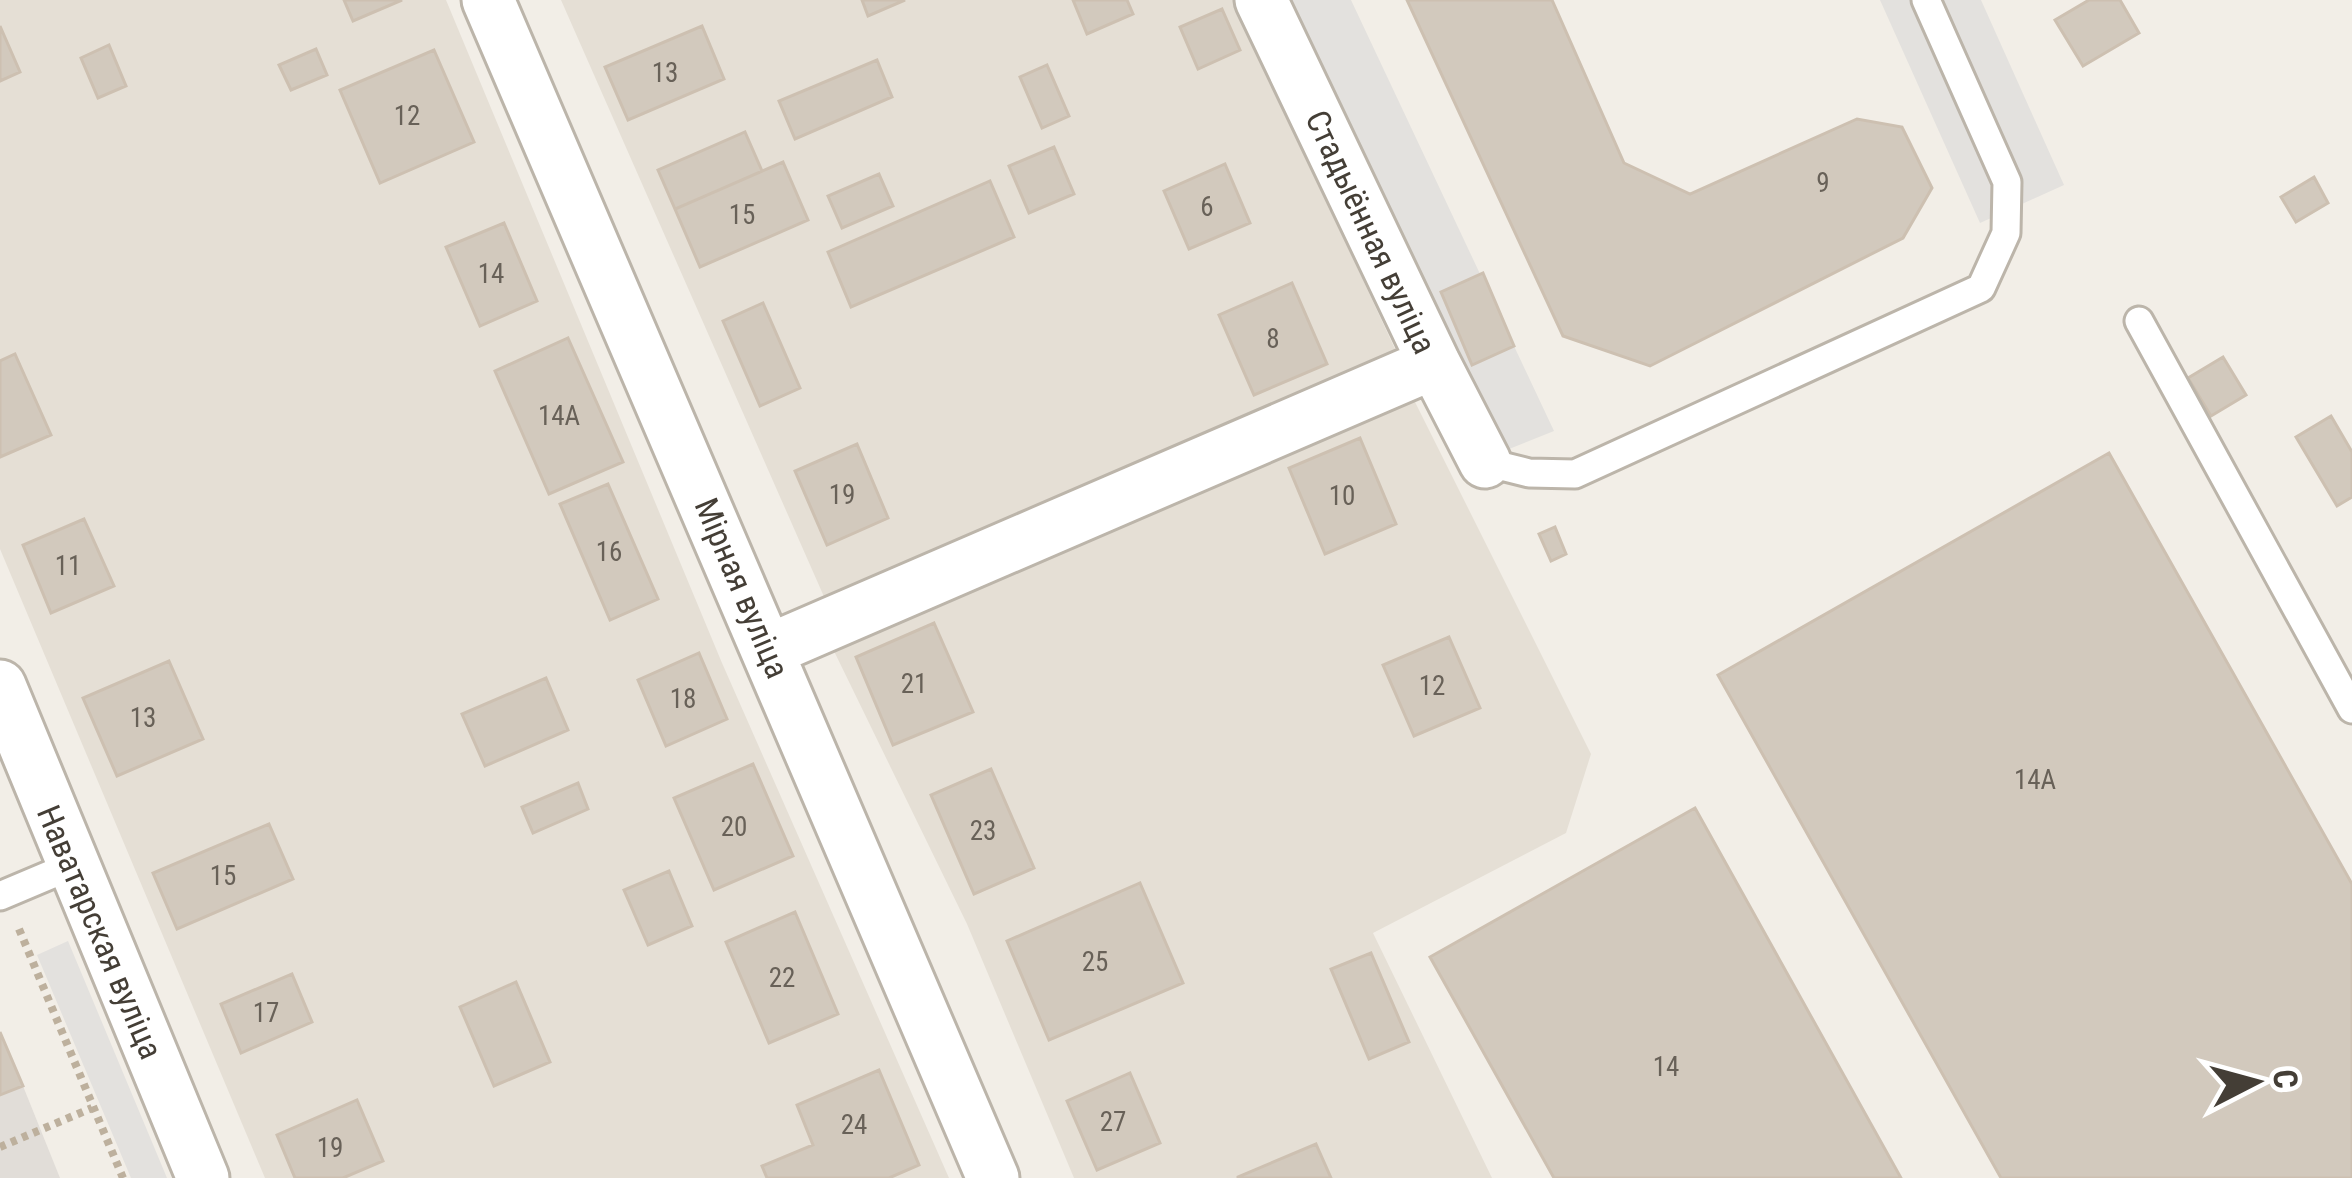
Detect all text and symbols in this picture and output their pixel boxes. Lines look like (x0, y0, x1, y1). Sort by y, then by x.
house number: 13 (652, 57, 678, 89)
house number: 12 (394, 100, 420, 132)
street label: Стадыённая вуліца (1298, 104, 1444, 360)
house number: 9 (1816, 167, 1830, 199)
house number: 6 (1200, 191, 1214, 223)
house number: 15 (729, 199, 755, 231)
house number: 14 (478, 258, 504, 290)
house number: 8 (1266, 323, 1280, 355)
house number: 14А (538, 400, 581, 432)
house number: 19 (829, 479, 855, 511)
house number: 10 (1329, 480, 1355, 512)
street label: Мірная вуліца (687, 492, 797, 684)
house number: 16 (596, 536, 622, 568)
house number: 11 (55, 550, 81, 582)
house number: 21 (901, 668, 927, 700)
house number: 12 (1419, 670, 1445, 702)
house number: 18 (670, 683, 696, 715)
house number: 13 (130, 702, 156, 734)
house number: 14А (2014, 764, 2057, 796)
street label: Наватарская вуліца (29, 799, 171, 1065)
house number: 20 (721, 811, 747, 843)
house number: 23 (970, 815, 996, 847)
house number: 15 (210, 860, 236, 892)
house number: 25 (1082, 946, 1108, 978)
house number: 22 (769, 962, 795, 994)
house number: 17 (253, 997, 279, 1029)
north arrow (2196, 1022, 2316, 1142)
house number: 14 (1653, 1051, 1679, 1083)
text: С (2265, 1068, 2306, 1090)
house number: 27 (1100, 1106, 1126, 1138)
house number: 24 (841, 1109, 867, 1141)
house number: 19 (317, 1132, 343, 1164)

